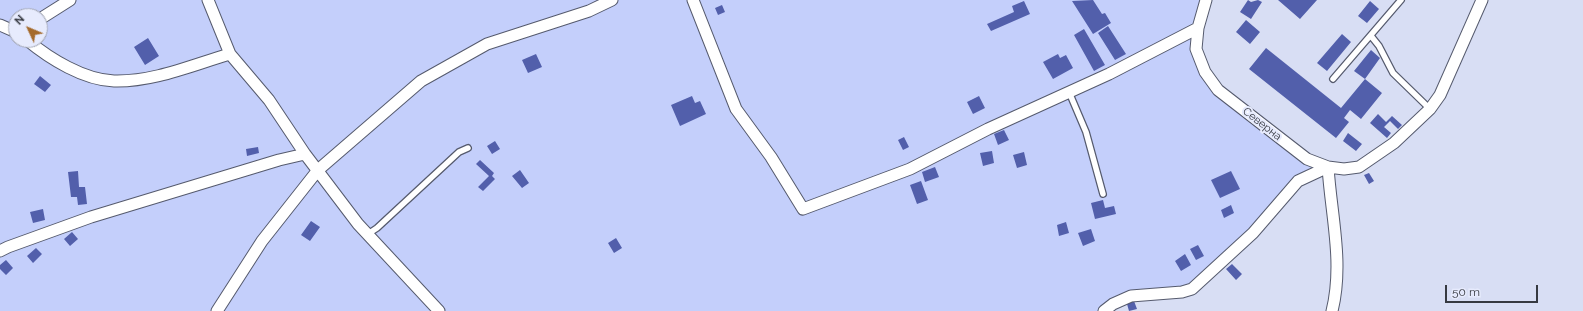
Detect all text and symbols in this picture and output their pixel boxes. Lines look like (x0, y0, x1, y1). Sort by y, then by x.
north arrow (8, 8, 48, 48)
text: N (12, 12, 27, 28)
street label: Северна (1240, 105, 1284, 143)
scale bar (1447, 277, 1540, 303)
text: 50 m (1452, 285, 1480, 299)

